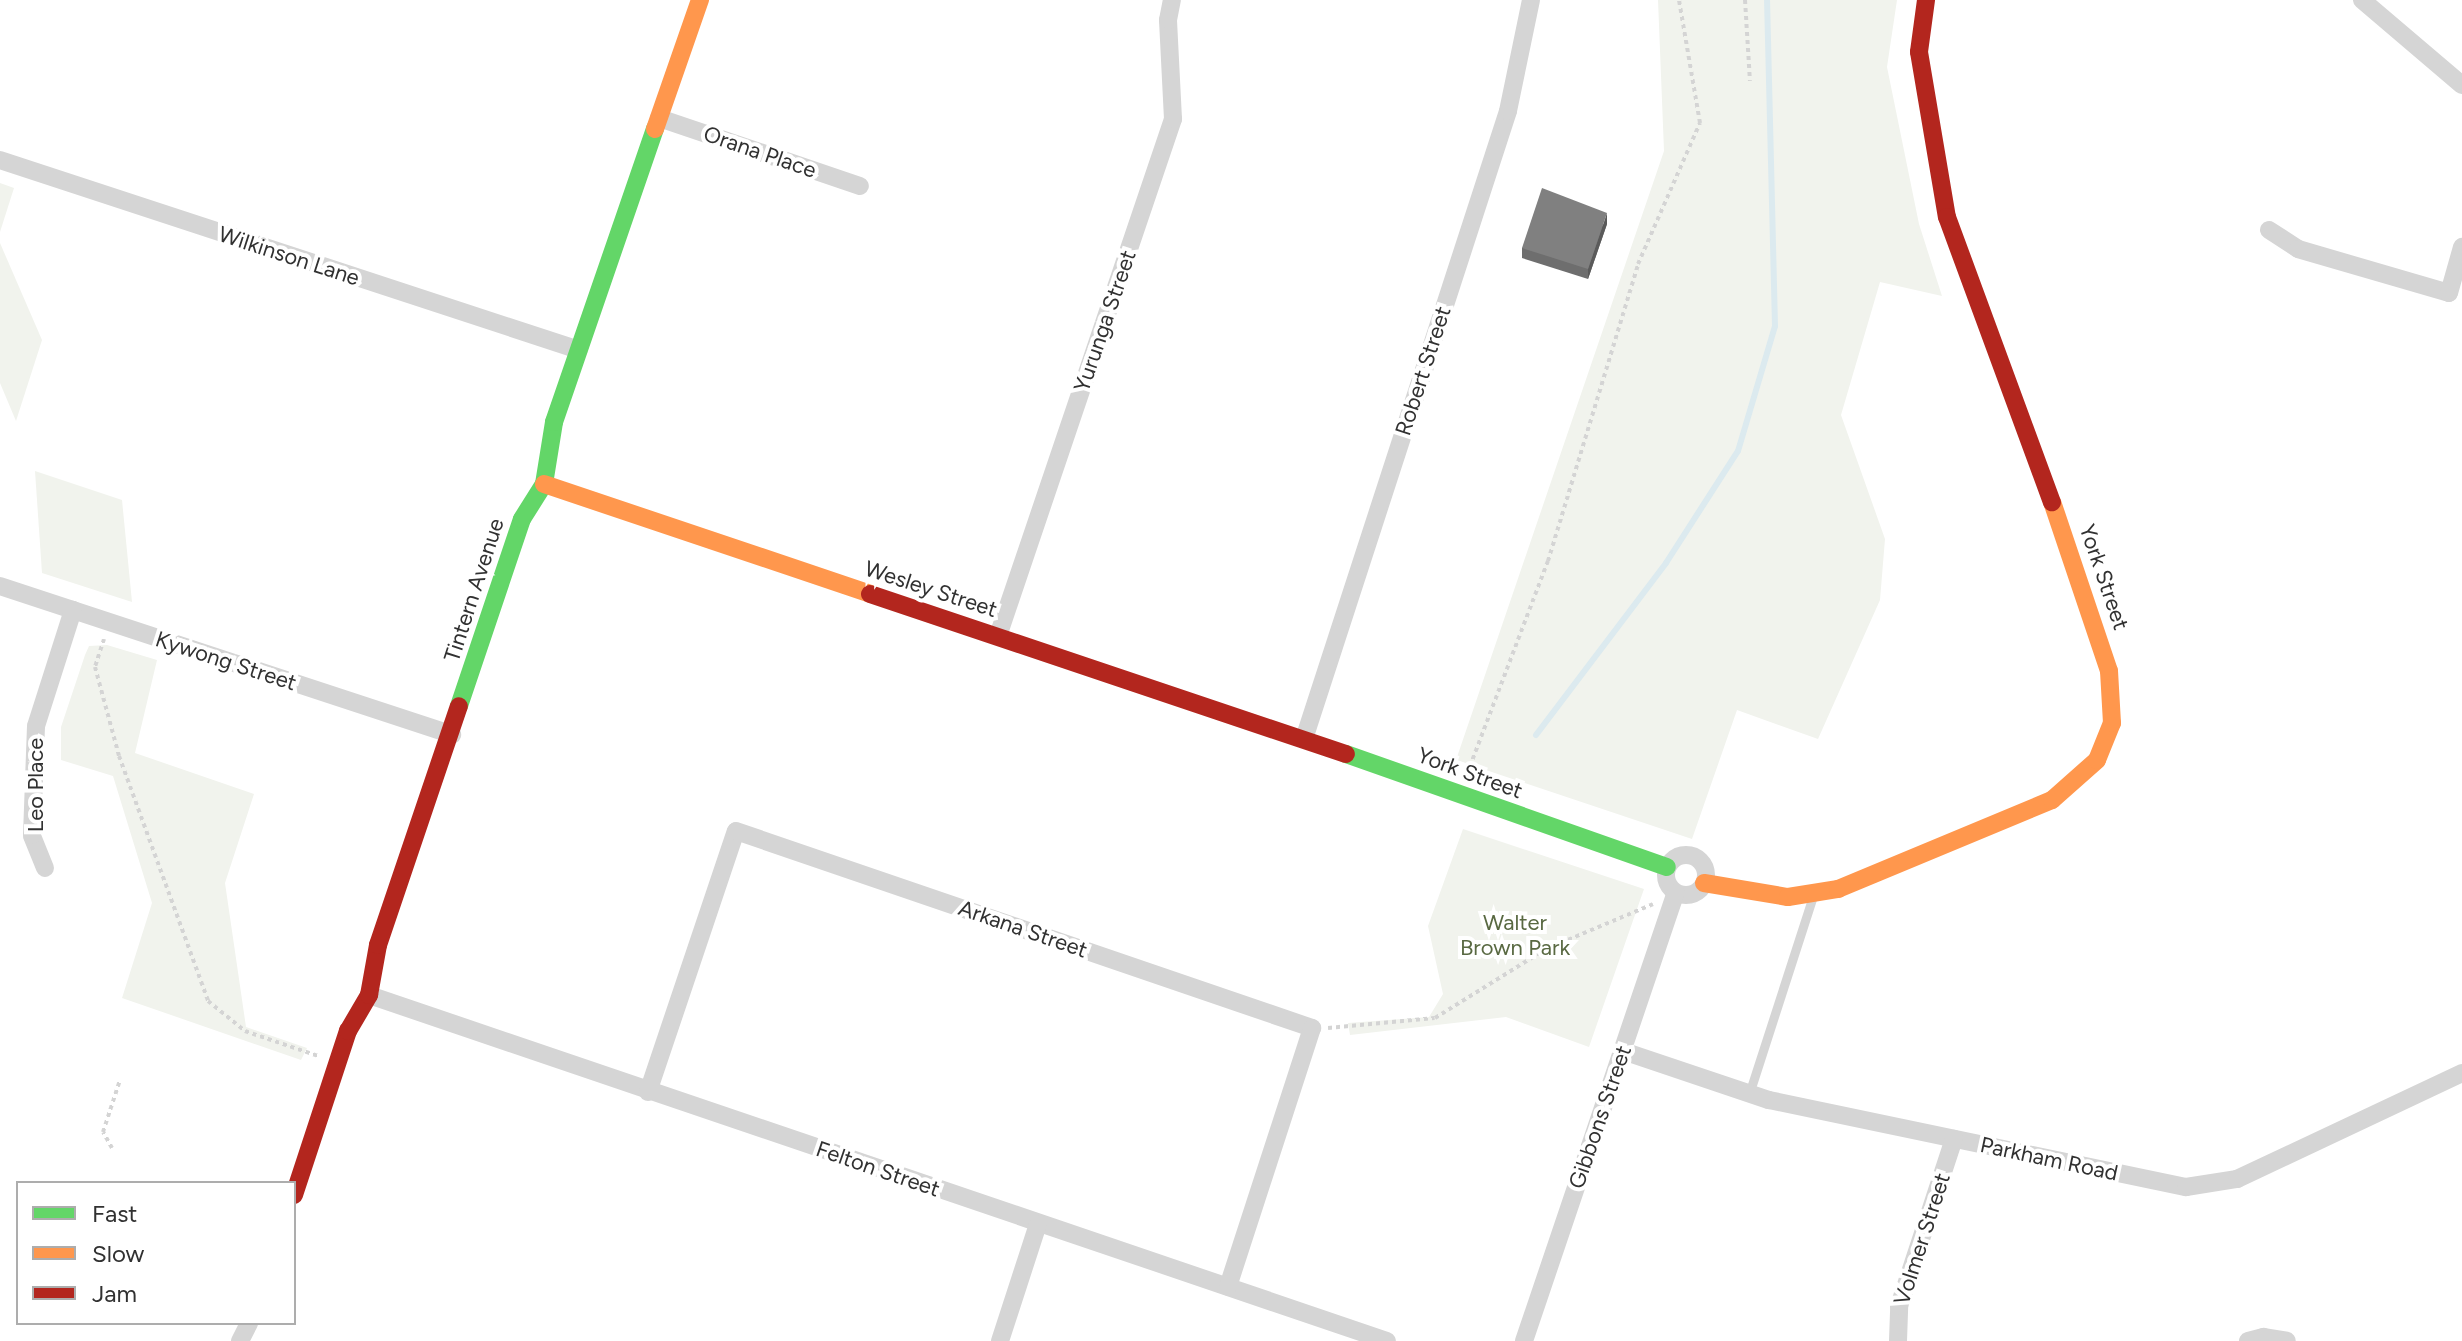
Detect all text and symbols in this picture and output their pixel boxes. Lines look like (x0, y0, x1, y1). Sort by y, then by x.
street label: Orana Place (700, 120, 820, 184)
street label: Wilkinson Lane (215, 221, 363, 291)
street label: Yurunga Street (1068, 247, 1142, 395)
street label: Robert Street (1390, 303, 1456, 439)
street label: Tintern Avenue (438, 515, 510, 665)
street label: York Street (2074, 521, 2134, 633)
street label: Wesley Street (861, 555, 1001, 623)
street label: Kywong Street (152, 626, 300, 696)
street label: Leo Place (23, 738, 49, 832)
street label: York Street (1414, 742, 1526, 804)
street label: Arkana Street (955, 895, 1091, 963)
park label: Walter Brown Park (1460, 909, 1570, 960)
street label: Gibbons Street (1563, 1042, 1637, 1192)
street label: Parkham Road (1978, 1132, 2120, 1186)
street label: Felton Street (813, 1136, 943, 1202)
street label: Volmer Street (1888, 1170, 1956, 1308)
legend (16, 1181, 296, 1325)
text: Fast (92, 1199, 137, 1228)
text: Slow (92, 1239, 144, 1268)
text: Jam (92, 1279, 137, 1308)

